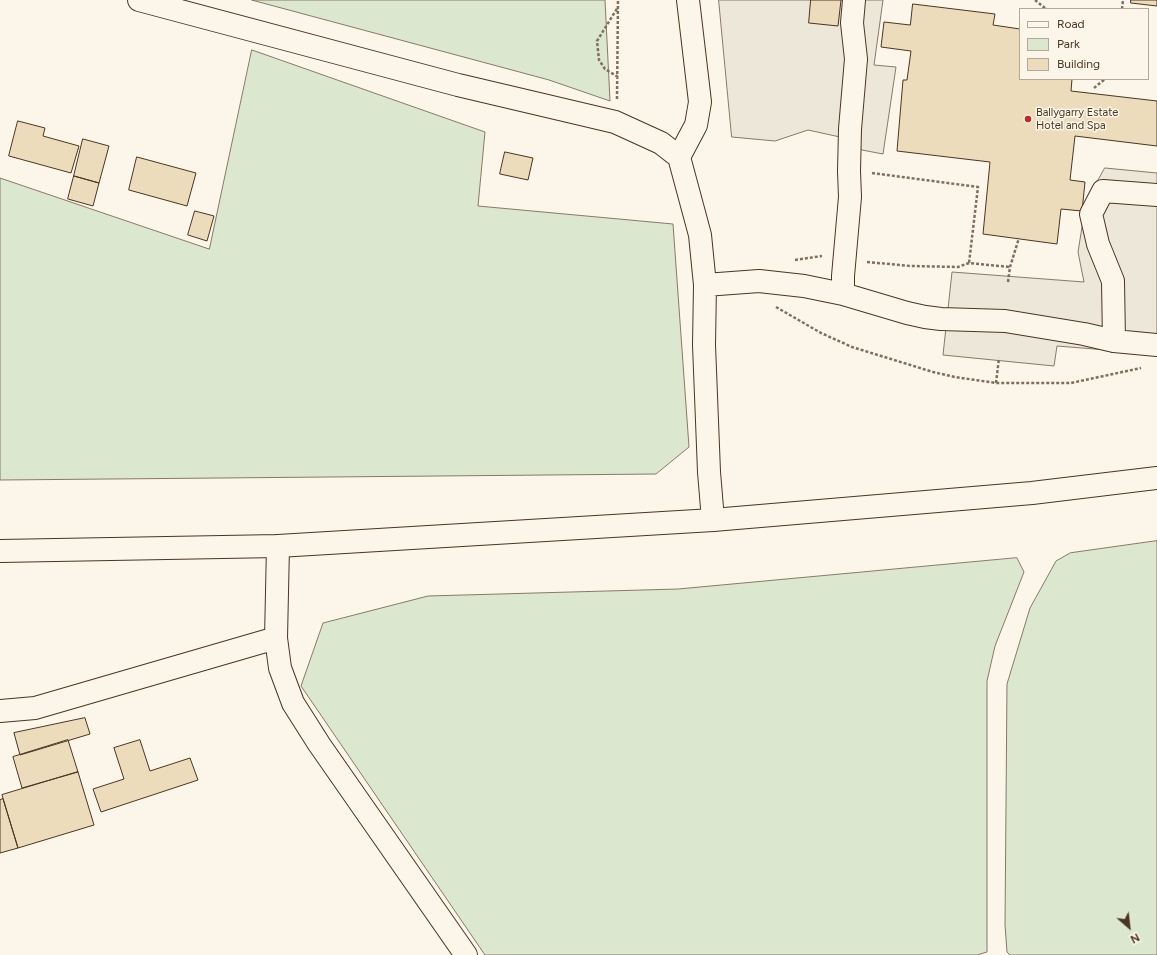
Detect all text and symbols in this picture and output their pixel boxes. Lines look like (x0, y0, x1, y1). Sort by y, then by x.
legend (1019, 8, 1149, 80)
text: Road (1057, 17, 1085, 31)
text: Park (1057, 37, 1080, 51)
text: Building (1057, 57, 1100, 71)
place label: Ballygarry Estate Hotel and Spa (1036, 106, 1118, 132)
marker: Ballygarry Estate Hotel and Spa (1023, 114, 1033, 124)
north arrow (1109, 907, 1149, 947)
text: N (1128, 930, 1142, 946)

